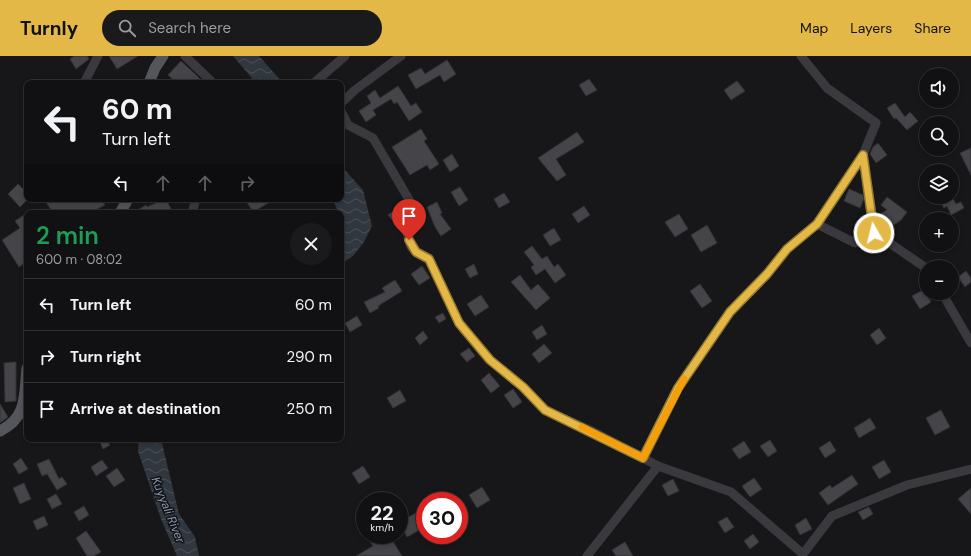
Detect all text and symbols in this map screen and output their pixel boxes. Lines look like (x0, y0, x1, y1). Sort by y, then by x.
search box (102, 10, 382, 46)
text: Turnly (20, 16, 78, 41)
icon: search (116, 17, 138, 39)
text: Search here (148, 18, 231, 38)
text: Map (800, 19, 828, 37)
text: Layers (850, 19, 892, 37)
text: Share (914, 19, 951, 37)
map controls (919, 68, 959, 300)
button: sound (919, 68, 959, 108)
text: 60 m (102, 91, 172, 128)
icon: left (36, 96, 88, 148)
button: search (919, 116, 959, 156)
text: Turn left (102, 127, 171, 151)
button: layers (919, 164, 959, 204)
icon: left (110, 172, 132, 194)
icon: ahead (152, 172, 174, 194)
icon: ahead (194, 172, 216, 194)
icon: right (236, 172, 258, 194)
pin (392, 199, 426, 240)
icon: arrive (398, 205, 420, 227)
position arrow (853, 212, 895, 254)
button: + (919, 212, 959, 252)
text: 2 min (36, 220, 99, 251)
button: close (290, 223, 332, 265)
text: 600 m · 08:02 (36, 251, 122, 268)
button: − (919, 260, 959, 300)
icon: left (36, 294, 58, 316)
text: Turn left (70, 295, 131, 315)
text: 60 m (295, 295, 332, 315)
icon: right (36, 346, 58, 368)
text: Turn right (70, 347, 141, 367)
text: 290 m (286, 347, 332, 367)
icon: arrive (36, 398, 58, 420)
text: Arrive at destination (70, 399, 221, 419)
text: 250 m (287, 399, 332, 419)
water label: Kuyyali River (147, 475, 189, 546)
speed limit sign: 30 (416, 492, 468, 544)
text: 22 (370, 500, 394, 526)
text: km/h (370, 521, 394, 534)

